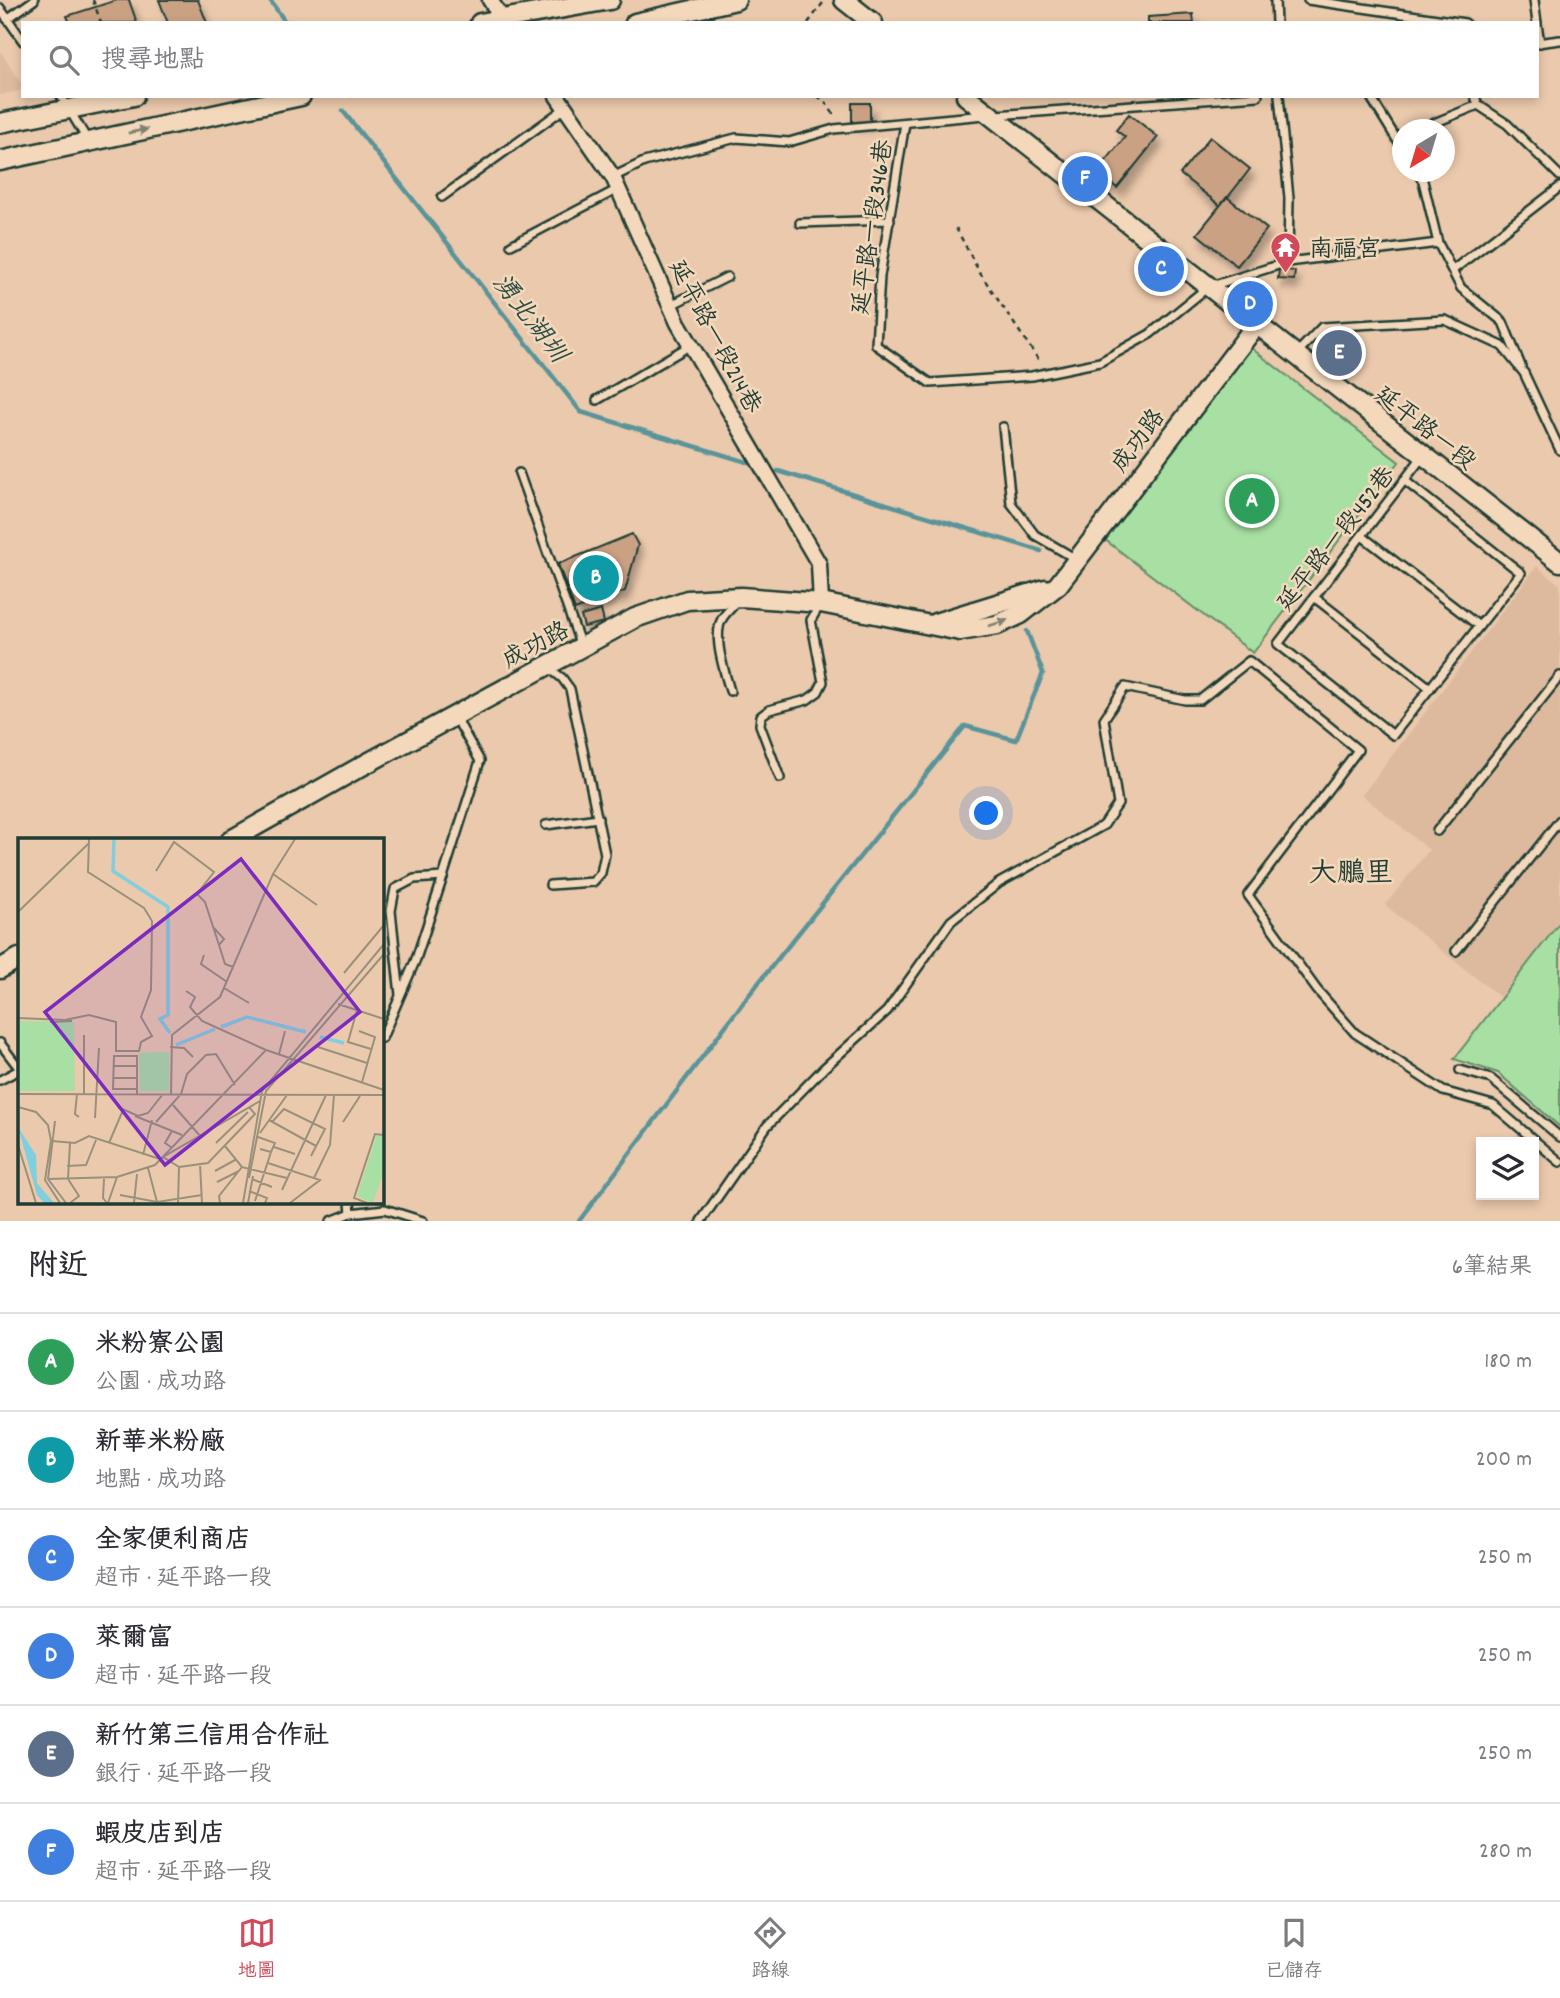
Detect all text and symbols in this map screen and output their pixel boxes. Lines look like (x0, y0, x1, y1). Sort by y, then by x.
search box (21, 21, 1539, 98)
icon: search (45, 41, 83, 79)
text: 搜尋地點 (101, 43, 205, 80)
north arrow (1392, 119, 1455, 182)
one-way arrow (127, 126, 149, 137)
street label: 延平路一段346巷 (845, 138, 903, 317)
pin: F (1062, 153, 1108, 205)
temple icon: 南福宮 (1269, 231, 1303, 275)
place label: 南福宮 (1309, 234, 1381, 268)
pin: C (1138, 243, 1184, 295)
street label: 延平路一段214巷 (659, 255, 768, 420)
water label: 湧北湖圳 (482, 267, 577, 374)
pin: D (1227, 278, 1273, 330)
pin: E (1316, 327, 1362, 379)
street label: 延平路一段 (1366, 379, 1482, 480)
street label: 成功路 (1104, 403, 1175, 481)
street label: 延平路一段452巷 (1270, 460, 1405, 619)
pin: A (1229, 475, 1275, 527)
pin: B (573, 552, 619, 604)
street label: 成功路 (497, 615, 576, 679)
one-way arrow (988, 617, 1009, 627)
your location (969, 796, 1003, 830)
inset map (18, 838, 383, 1204)
district label: 大鵬里 (1309, 856, 1393, 896)
map controls (1476, 1137, 1539, 1200)
button: layers (1476, 1137, 1539, 1200)
text: 附近 (28, 1247, 88, 1290)
text: 6筆結果 (1452, 1252, 1532, 1285)
text: 米粉寮公園 (95, 1327, 225, 1364)
text: A (45, 1346, 57, 1379)
text: 180 m (1484, 1346, 1532, 1379)
text: 公園 · 成功路 (95, 1367, 226, 1400)
text: 新華米粉廠 (95, 1425, 225, 1462)
text: B (46, 1444, 56, 1477)
text: 200 m (1476, 1444, 1532, 1477)
text: 地點 · 成功路 (95, 1465, 226, 1498)
text: 全家便利商店 (95, 1523, 251, 1560)
text: C (45, 1542, 57, 1575)
text: 250 m (1478, 1542, 1532, 1575)
text: 超市 · 延平路一段 (95, 1563, 272, 1596)
text: 萊爾富 (95, 1621, 173, 1658)
text: D (45, 1640, 57, 1673)
text: 250 m (1478, 1640, 1532, 1673)
text: 超市 · 延平路一段 (95, 1661, 272, 1694)
text: 新竹第三信用合作社 (95, 1719, 329, 1756)
text: E (46, 1738, 56, 1771)
text: 250 m (1478, 1738, 1532, 1771)
text: 銀行 · 延平路一段 (95, 1759, 272, 1792)
text: 蝦皮店到店 (95, 1817, 225, 1854)
text: F (46, 1836, 56, 1869)
text: 280 m (1479, 1836, 1532, 1869)
text: 超市 · 延平路一段 (95, 1857, 272, 1890)
tab: 地圖 (238, 1914, 276, 1986)
tab: 路線 (751, 1914, 789, 1986)
tab: 已儲存 (1265, 1914, 1322, 1986)

